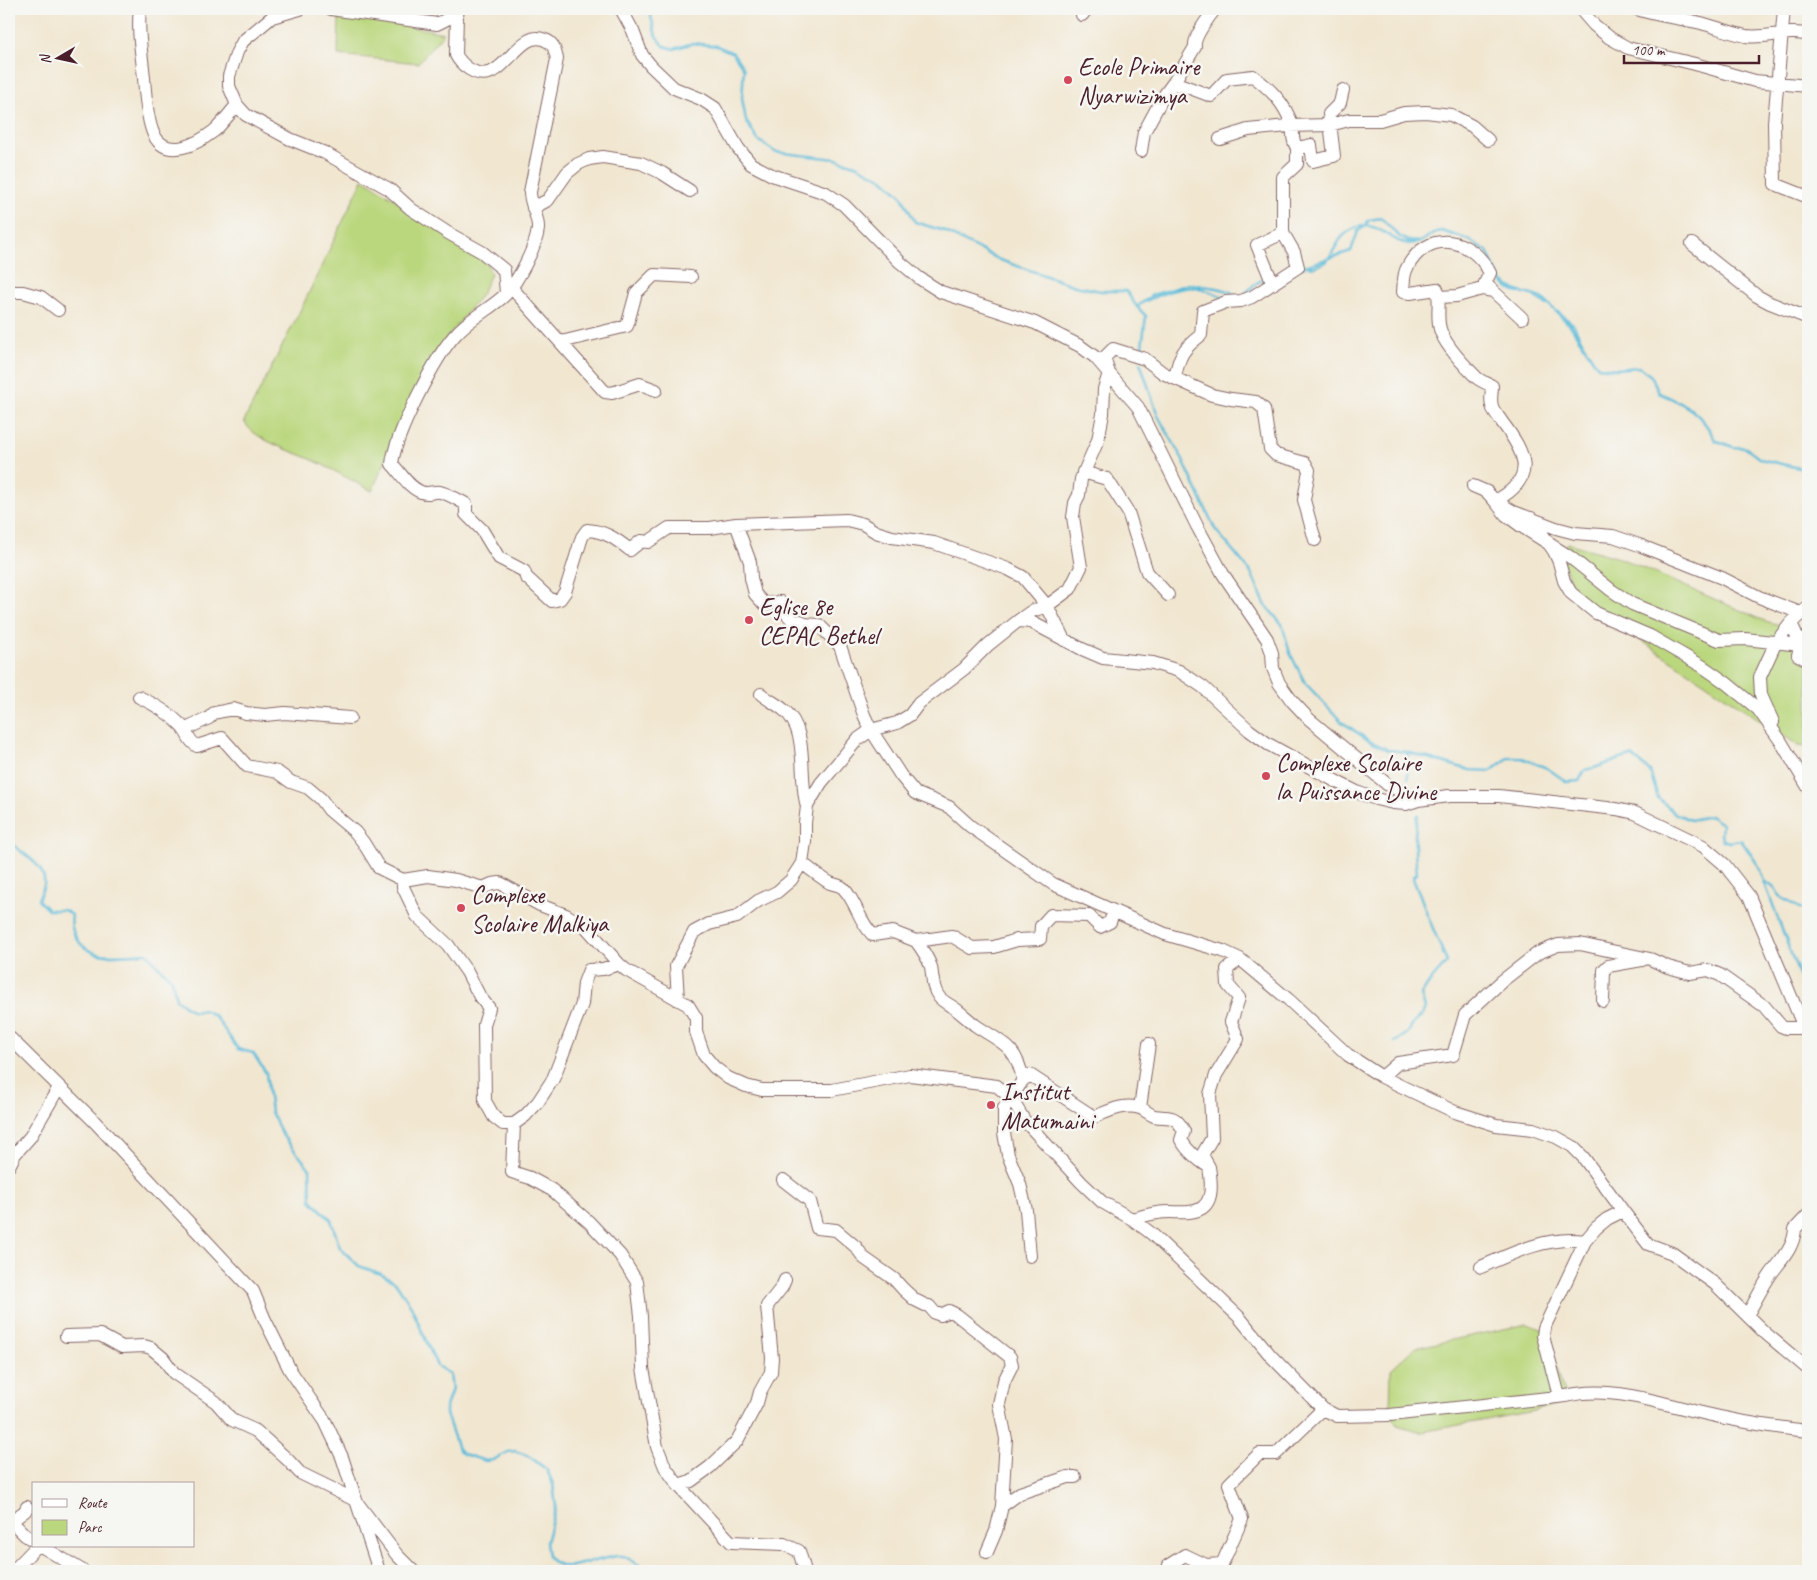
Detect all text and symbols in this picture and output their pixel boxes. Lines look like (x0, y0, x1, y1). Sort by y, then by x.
north arrow (32, 32, 82, 82)
scale bar (1624, 32, 1760, 64)
text: 100 m (1632, 41, 1666, 60)
place label: Ecole Primaire Nyarwizimya (1078, 51, 1201, 112)
text: N (36, 52, 55, 66)
marker: Ecole Primaire Nyarwizimya (1062, 74, 1074, 86)
place label: Eglise 8e CEPAC Bethel (759, 591, 883, 652)
marker: Eglise 8e CEPAC Bethel (743, 614, 755, 626)
place label: Complexe Scolaire la Puissance Divine (1276, 747, 1438, 808)
marker: Complexe Scolaire la Puissance Divine (1260, 770, 1272, 782)
place label: Complexe Scolaire Malkiya (471, 879, 610, 940)
marker: Complexe Scolaire Malkiya (455, 902, 467, 914)
place label: Institut Matumaini (1001, 1076, 1097, 1137)
marker: Institut Matumaini (985, 1099, 997, 1111)
legend (32, 1482, 195, 1548)
text: Route (78, 1494, 108, 1513)
text: Parc (78, 1518, 102, 1537)

